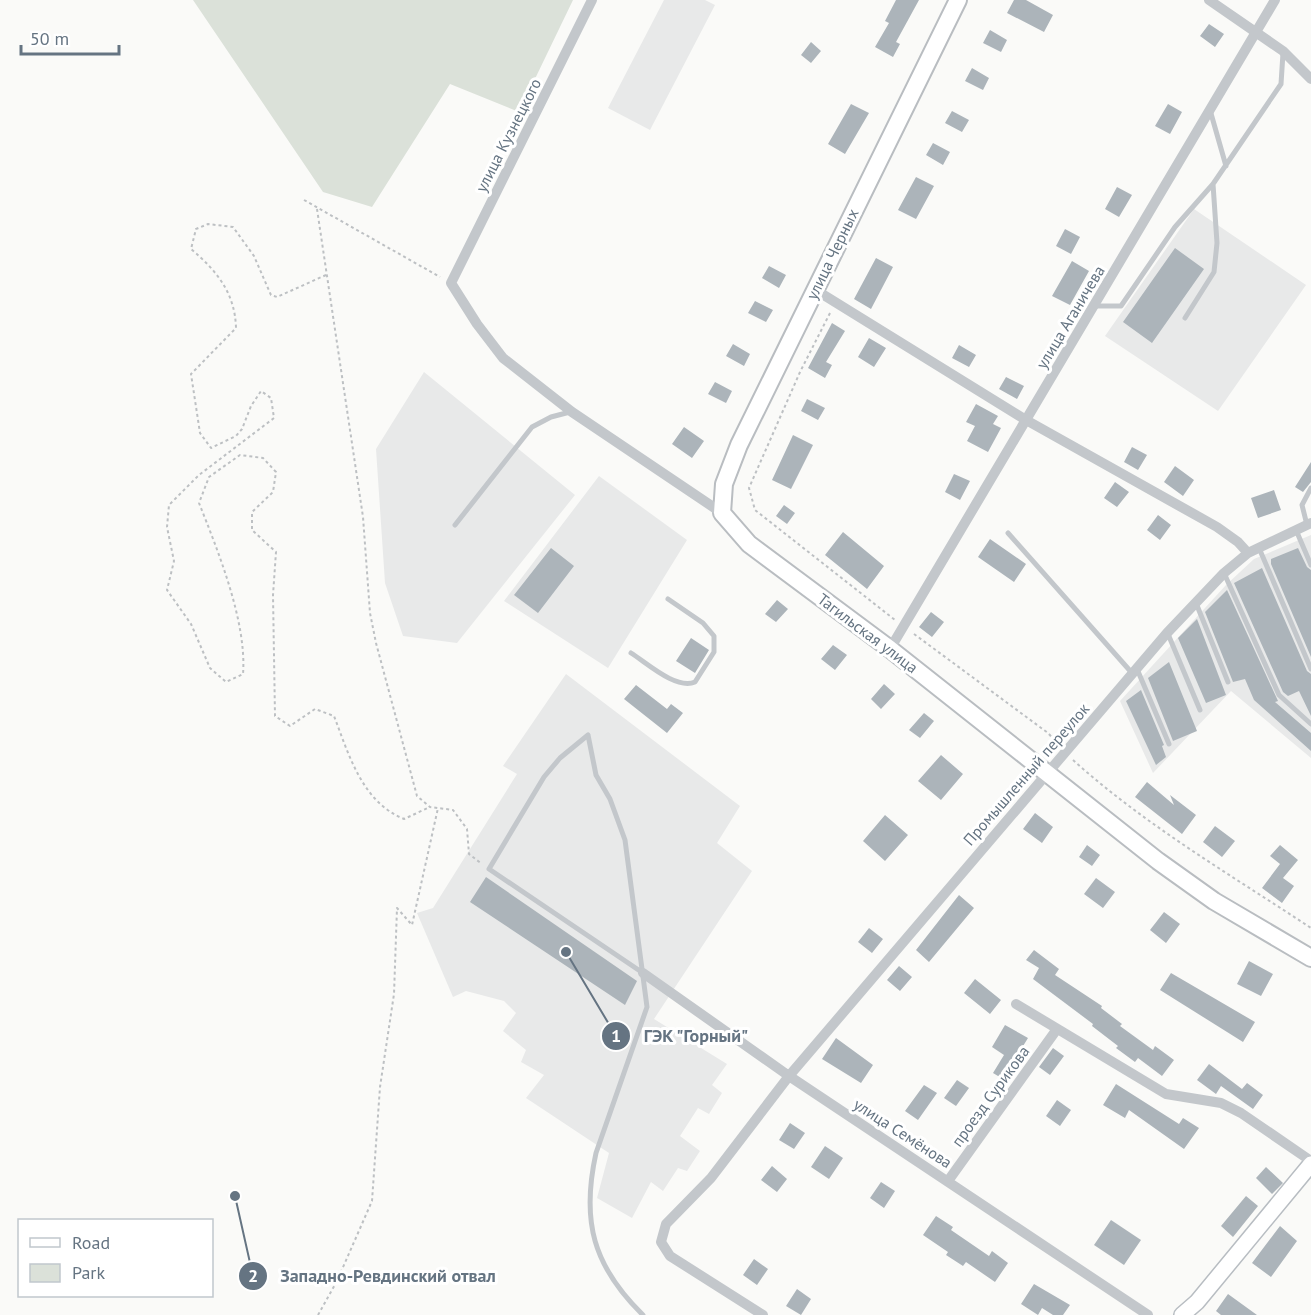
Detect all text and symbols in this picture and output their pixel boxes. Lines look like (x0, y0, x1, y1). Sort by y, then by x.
scale bar (21, 18, 118, 56)
text: 50 m (30, 27, 69, 50)
street label: улица Кузнецкого (471, 75, 545, 195)
street label: улица Черных (801, 205, 863, 303)
street label: улица Аганичева (1031, 262, 1109, 372)
street label: Тагильская улица (814, 589, 922, 677)
street label: Промышленный переулок (959, 698, 1094, 849)
callout: ГЭК "Горный" (601, 1018, 761, 1054)
text: 1 (611, 1024, 621, 1047)
text: ГЭК "Горный" (644, 1024, 748, 1047)
street label: проезд Сурикова (947, 1042, 1033, 1150)
street label: улица Семёнова (850, 1094, 956, 1172)
legend (18, 1219, 213, 1297)
text: Road (72, 1231, 110, 1254)
callout: Западно-Ревдинский отвал (238, 1258, 508, 1294)
text: Park (72, 1261, 105, 1284)
text: 2 (248, 1264, 258, 1287)
text: Западно-Ревдинский отвал (280, 1264, 496, 1287)

